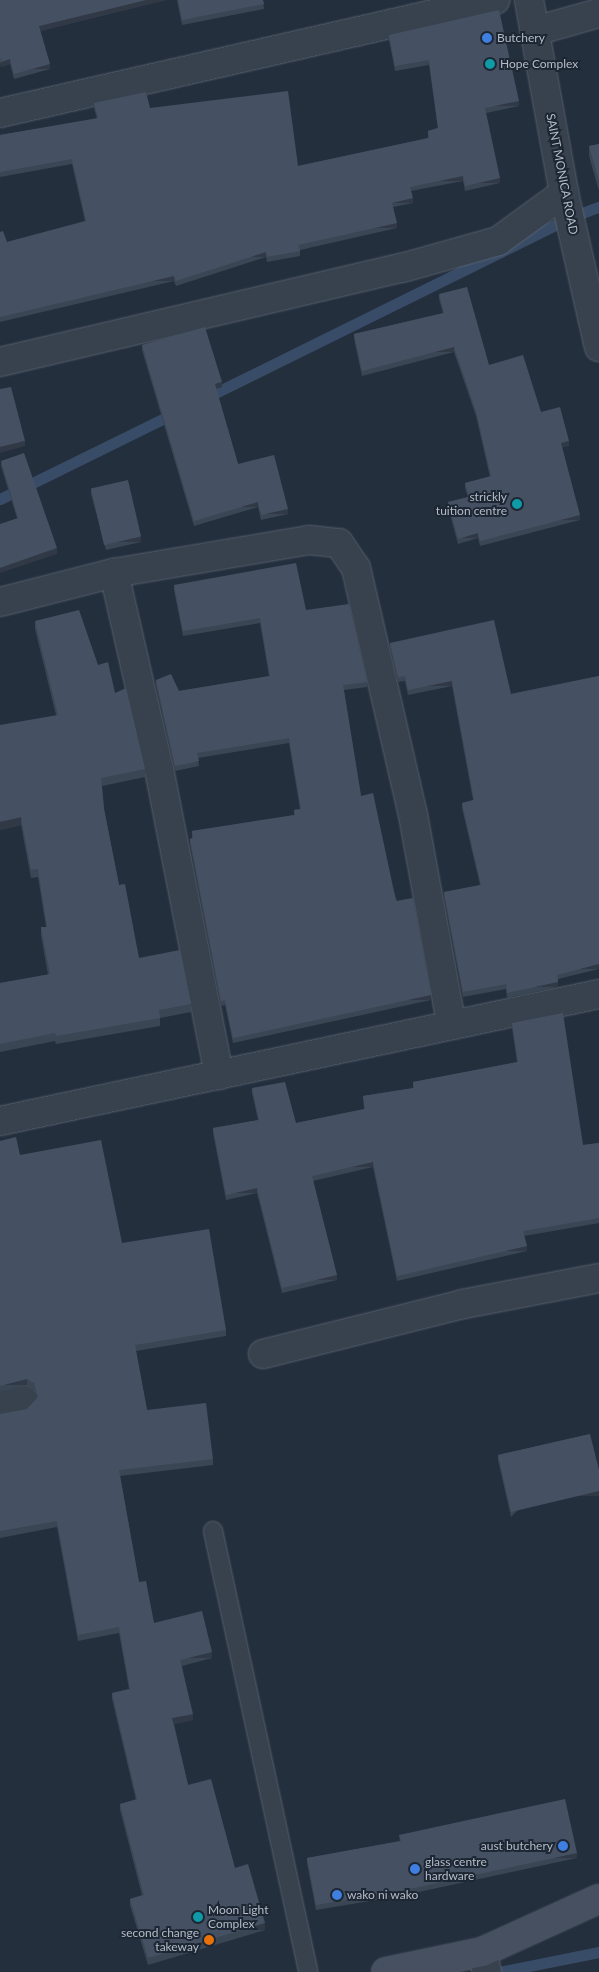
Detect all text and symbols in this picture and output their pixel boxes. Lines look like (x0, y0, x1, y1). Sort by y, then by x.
place label: Butchery (497, 31, 545, 45)
marker: Butchery (481, 32, 493, 44)
place label: Hope Complex (500, 57, 578, 71)
marker: Hope Complex (484, 58, 496, 70)
street label: SAINT MONICA ROAD (543, 112, 581, 236)
place label: strickly tuition centre (436, 490, 507, 518)
marker: strickly tuition centre (511, 498, 523, 510)
place label: aust butchery (481, 1839, 553, 1853)
marker: aust butchery (557, 1840, 569, 1852)
place label: glass centre hardware (425, 1855, 487, 1883)
marker: glass centre hardware (409, 1863, 421, 1875)
place label: wako ni wako (347, 1888, 418, 1902)
marker: wako ni wako (331, 1889, 343, 1901)
place label: Moon Light Complex (208, 1903, 269, 1931)
marker: Moon Light Complex (192, 1911, 204, 1923)
place label: second change takeway (121, 1926, 199, 1954)
marker: second change takeway (203, 1934, 215, 1946)

